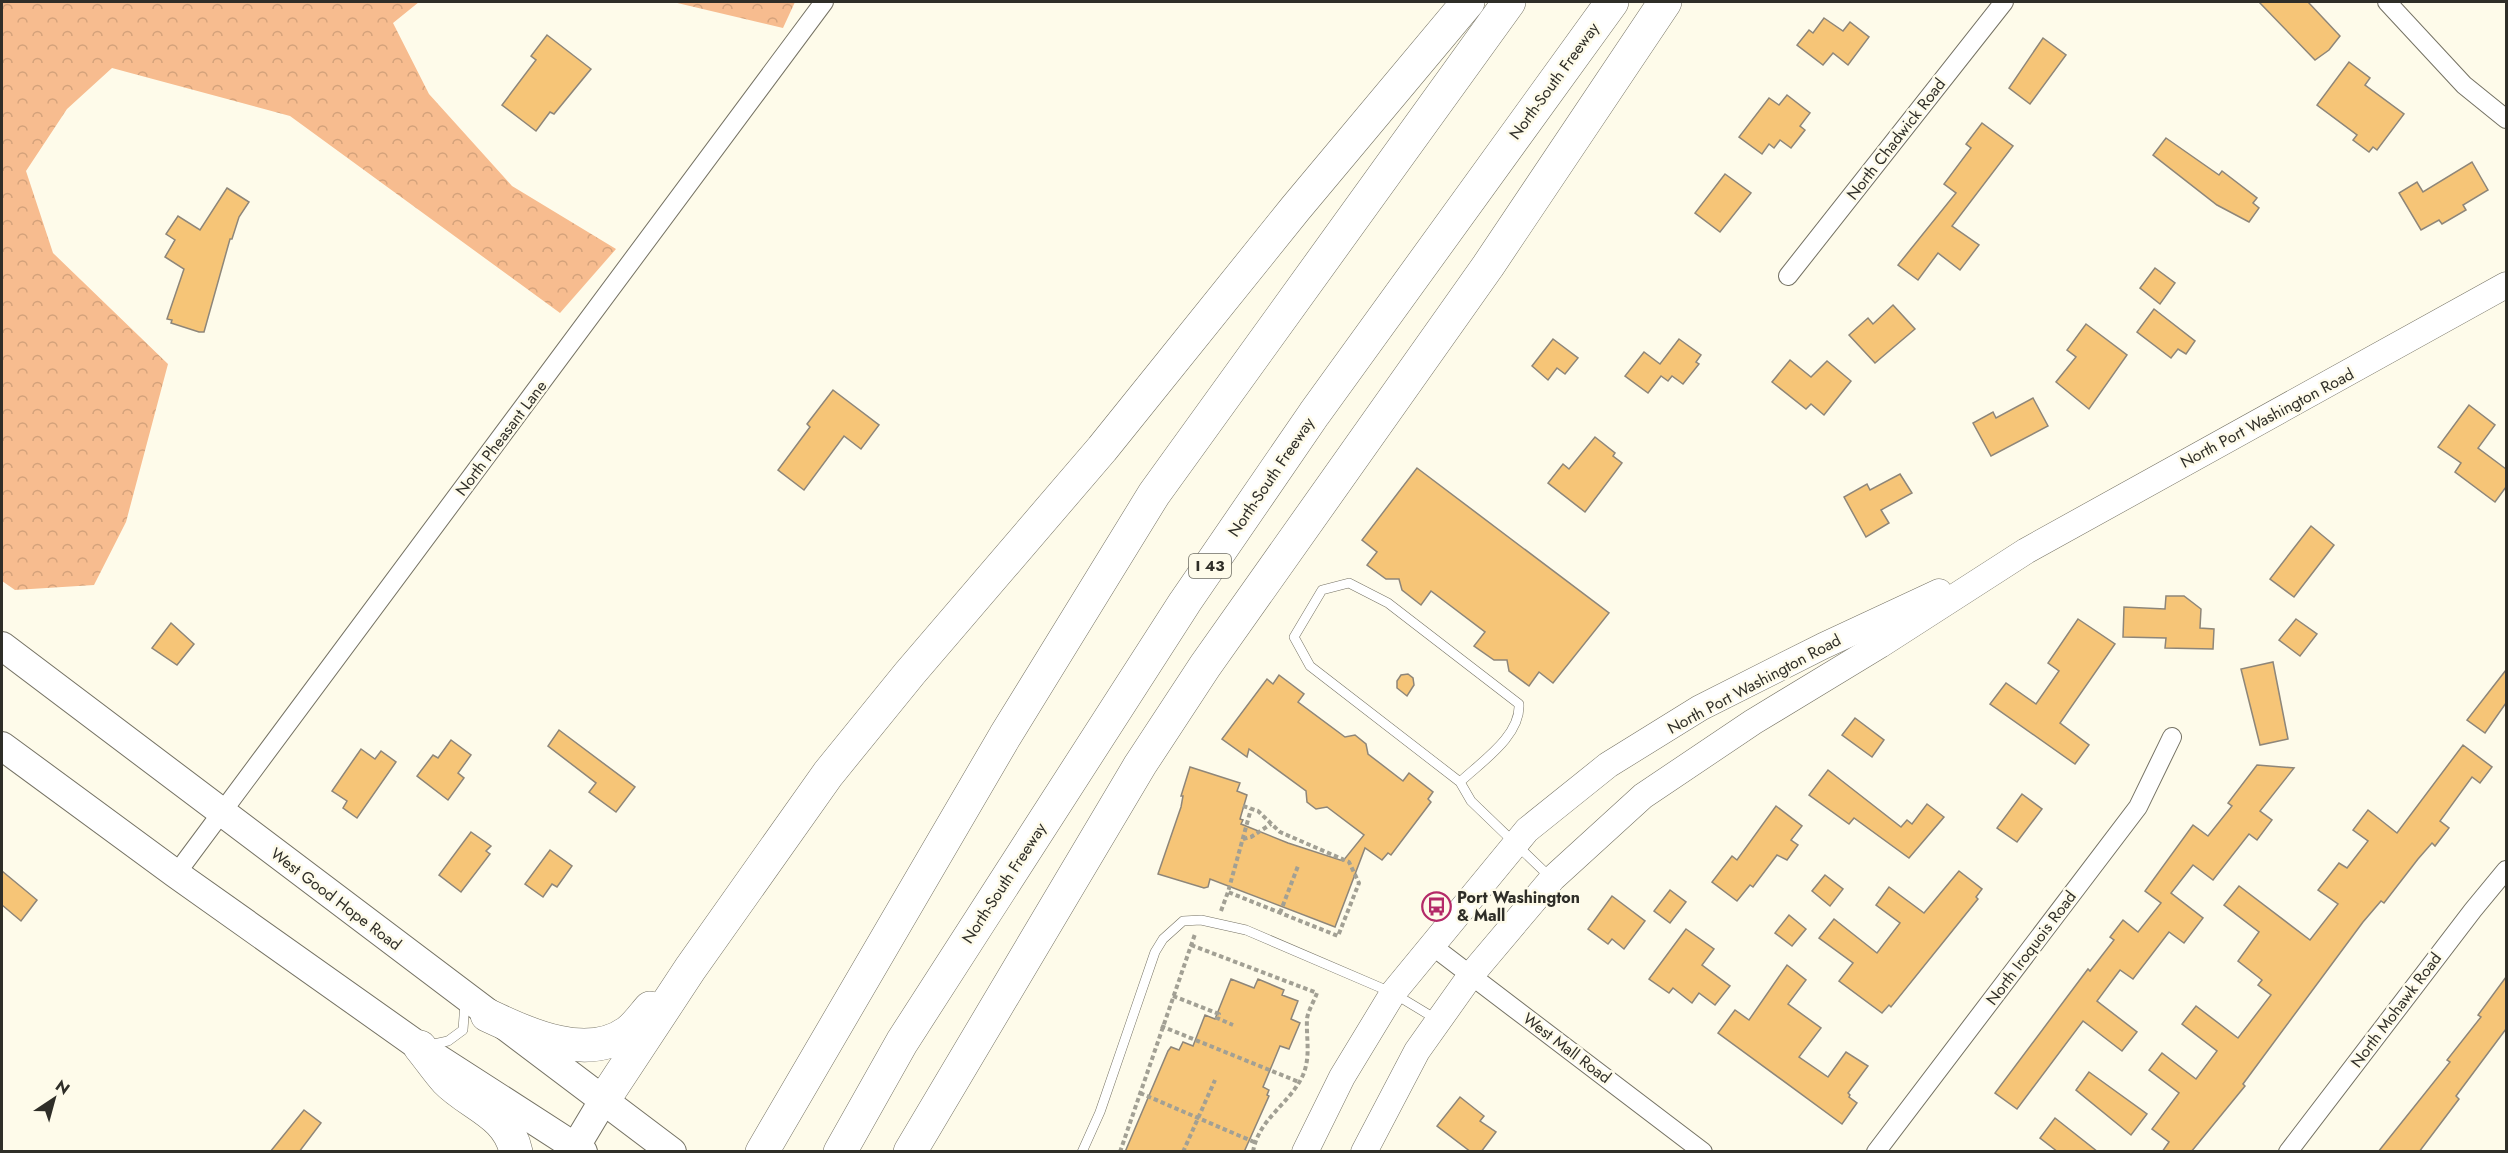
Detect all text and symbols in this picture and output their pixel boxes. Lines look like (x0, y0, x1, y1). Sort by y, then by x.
street label: North-South Freeway (1504, 17, 1605, 144)
street label: North Chadwick Road (1841, 73, 1951, 205)
street label: North Port Washington Road (2176, 362, 2358, 474)
street label: North Pheasant Lane (450, 375, 552, 501)
street label: North-South Freeway (1222, 412, 1320, 541)
road number: I 43 (1189, 554, 1231, 578)
street label: North Port Washington Road (1663, 628, 1845, 740)
street label: North-South Freeway (956, 817, 1052, 948)
street label: West Good Hope Road (266, 842, 406, 956)
place label: Port Washington & Mall (1457, 886, 1580, 927)
street label: North Iroquois Road (1980, 886, 2082, 1010)
bus stop icon: Port Washington & Mall (1420, 890, 1452, 922)
street label: North Mohawk Road (2345, 948, 2447, 1072)
street label: West Mall Road (1518, 1007, 1616, 1089)
north arrow (24, 1069, 84, 1129)
text: N (51, 1074, 74, 1100)

